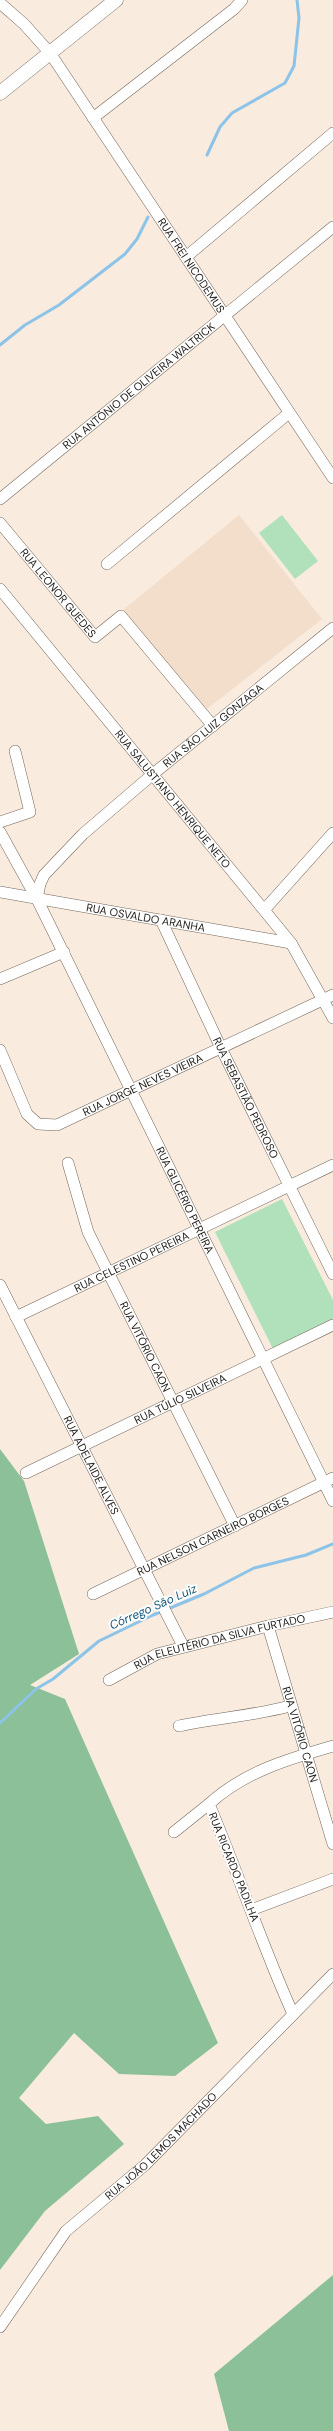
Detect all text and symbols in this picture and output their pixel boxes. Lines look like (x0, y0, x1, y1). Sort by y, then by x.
street label: RUA FREI NICODEMUS (155, 215, 228, 316)
street label: RUA ANTÔNIO DE OLIVEIRA WALTRICK (60, 319, 218, 452)
street label: RUA LEONOR GUEDES (17, 545, 99, 640)
street label: RUA SÃO LUIZ GONZAGA (160, 680, 266, 770)
street label: RUA SALUSTIANO HENRIQUE NETO (112, 727, 234, 871)
street label: RUA OSVALDO ARANHA (85, 900, 206, 935)
street label: RUA SEBASTIÃO PEDROSO (210, 1035, 282, 1161)
street label: RUA JORGE NEVES VIEIRA (80, 1050, 205, 1119)
street label: RUA GLICÉRIO PEREIRA (153, 1144, 217, 1256)
street label: RUA CELESTINO PEREIRA (72, 1228, 191, 1295)
street label: RUA VITÓRIO CAON (117, 1299, 174, 1394)
street label: RUA TÚLIO SILVEIRA (132, 1371, 228, 1427)
street label: RUA ADELAIDE ALVES (60, 1413, 122, 1517)
street label: RUA NELSON CARNEIRO BORGES (134, 1493, 291, 1579)
water label: Córrego São Luiz (107, 1580, 200, 1633)
street label: RUA ELEUTÉRIO DA SILVA FURTADO (131, 1611, 306, 1672)
street label: RUA VITÓRIO CAON (279, 1685, 321, 1784)
street label: RUA RICARDO PADILHA (206, 1810, 262, 1924)
street label: RUA JOÃO LEMOS MACHADO (102, 2089, 220, 2203)

